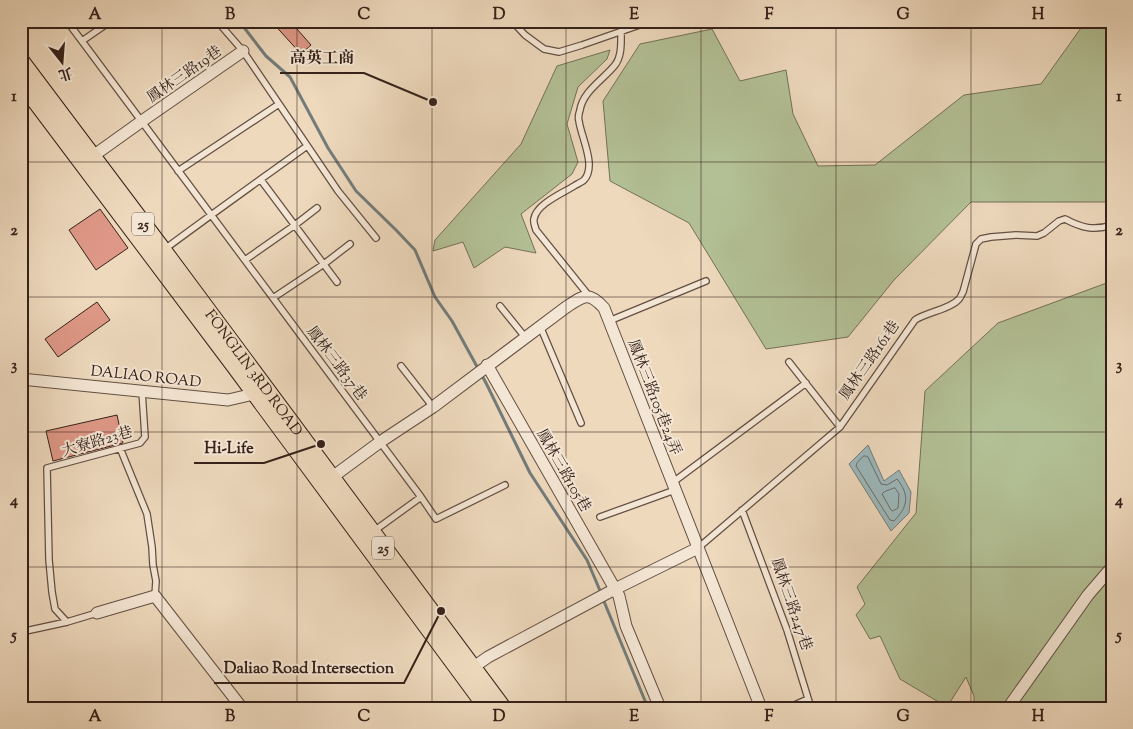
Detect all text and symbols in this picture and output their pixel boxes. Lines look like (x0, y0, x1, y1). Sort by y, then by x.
text: A (89, 4, 102, 27)
text: B (225, 4, 235, 27)
text: C (358, 4, 371, 27)
text: D (493, 4, 506, 27)
text: E (629, 4, 639, 27)
text: F (765, 4, 774, 27)
text: G (896, 4, 910, 27)
text: H (1032, 4, 1045, 27)
north arrow (38, 38, 88, 88)
street label: 鳳林三路19巷 (143, 42, 227, 109)
callout: 高英工商 (280, 42, 364, 73)
text: 高英工商 (290, 48, 354, 71)
text: 北 (56, 61, 75, 84)
text: 1 (11, 86, 17, 109)
text: 1 (1116, 86, 1122, 109)
road number: 25 (132, 212, 154, 235)
text: 2 (10, 220, 18, 243)
text: 2 (1115, 220, 1123, 243)
street label: FONGLIN 3RD ROAD (199, 306, 307, 441)
street label: 鳳林三路161巷 (835, 317, 905, 405)
street label: 鳳林三路37巷 (301, 322, 371, 406)
street label: 鳳林三路105巷24弄 (622, 337, 685, 459)
text: 3 (11, 355, 18, 378)
text: 3 (1116, 355, 1123, 378)
street label: DALIAO ROAD (89, 361, 202, 394)
street label: 大寮路23巷 (59, 422, 135, 463)
street label: 鳳林三路105巷 (530, 425, 595, 516)
callout: Hi-Life (194, 432, 264, 463)
text: Hi-Life (204, 438, 254, 461)
text: 4 (9, 490, 18, 513)
text: 4 (1114, 490, 1123, 513)
road number: 25 (372, 536, 394, 560)
street label: 鳳林三路247巷 (765, 555, 816, 654)
text: 5 (9, 625, 17, 648)
text: 5 (1114, 625, 1122, 648)
callout: Daliao Road Intersection (214, 652, 404, 683)
text: Daliao Road Intersection (224, 658, 395, 681)
text: A (89, 706, 102, 729)
text: B (225, 706, 235, 729)
text: C (358, 706, 371, 729)
text: D (493, 706, 506, 729)
text: E (629, 706, 639, 729)
text: F (765, 706, 774, 729)
text: G (896, 706, 910, 729)
text: H (1032, 706, 1045, 729)

